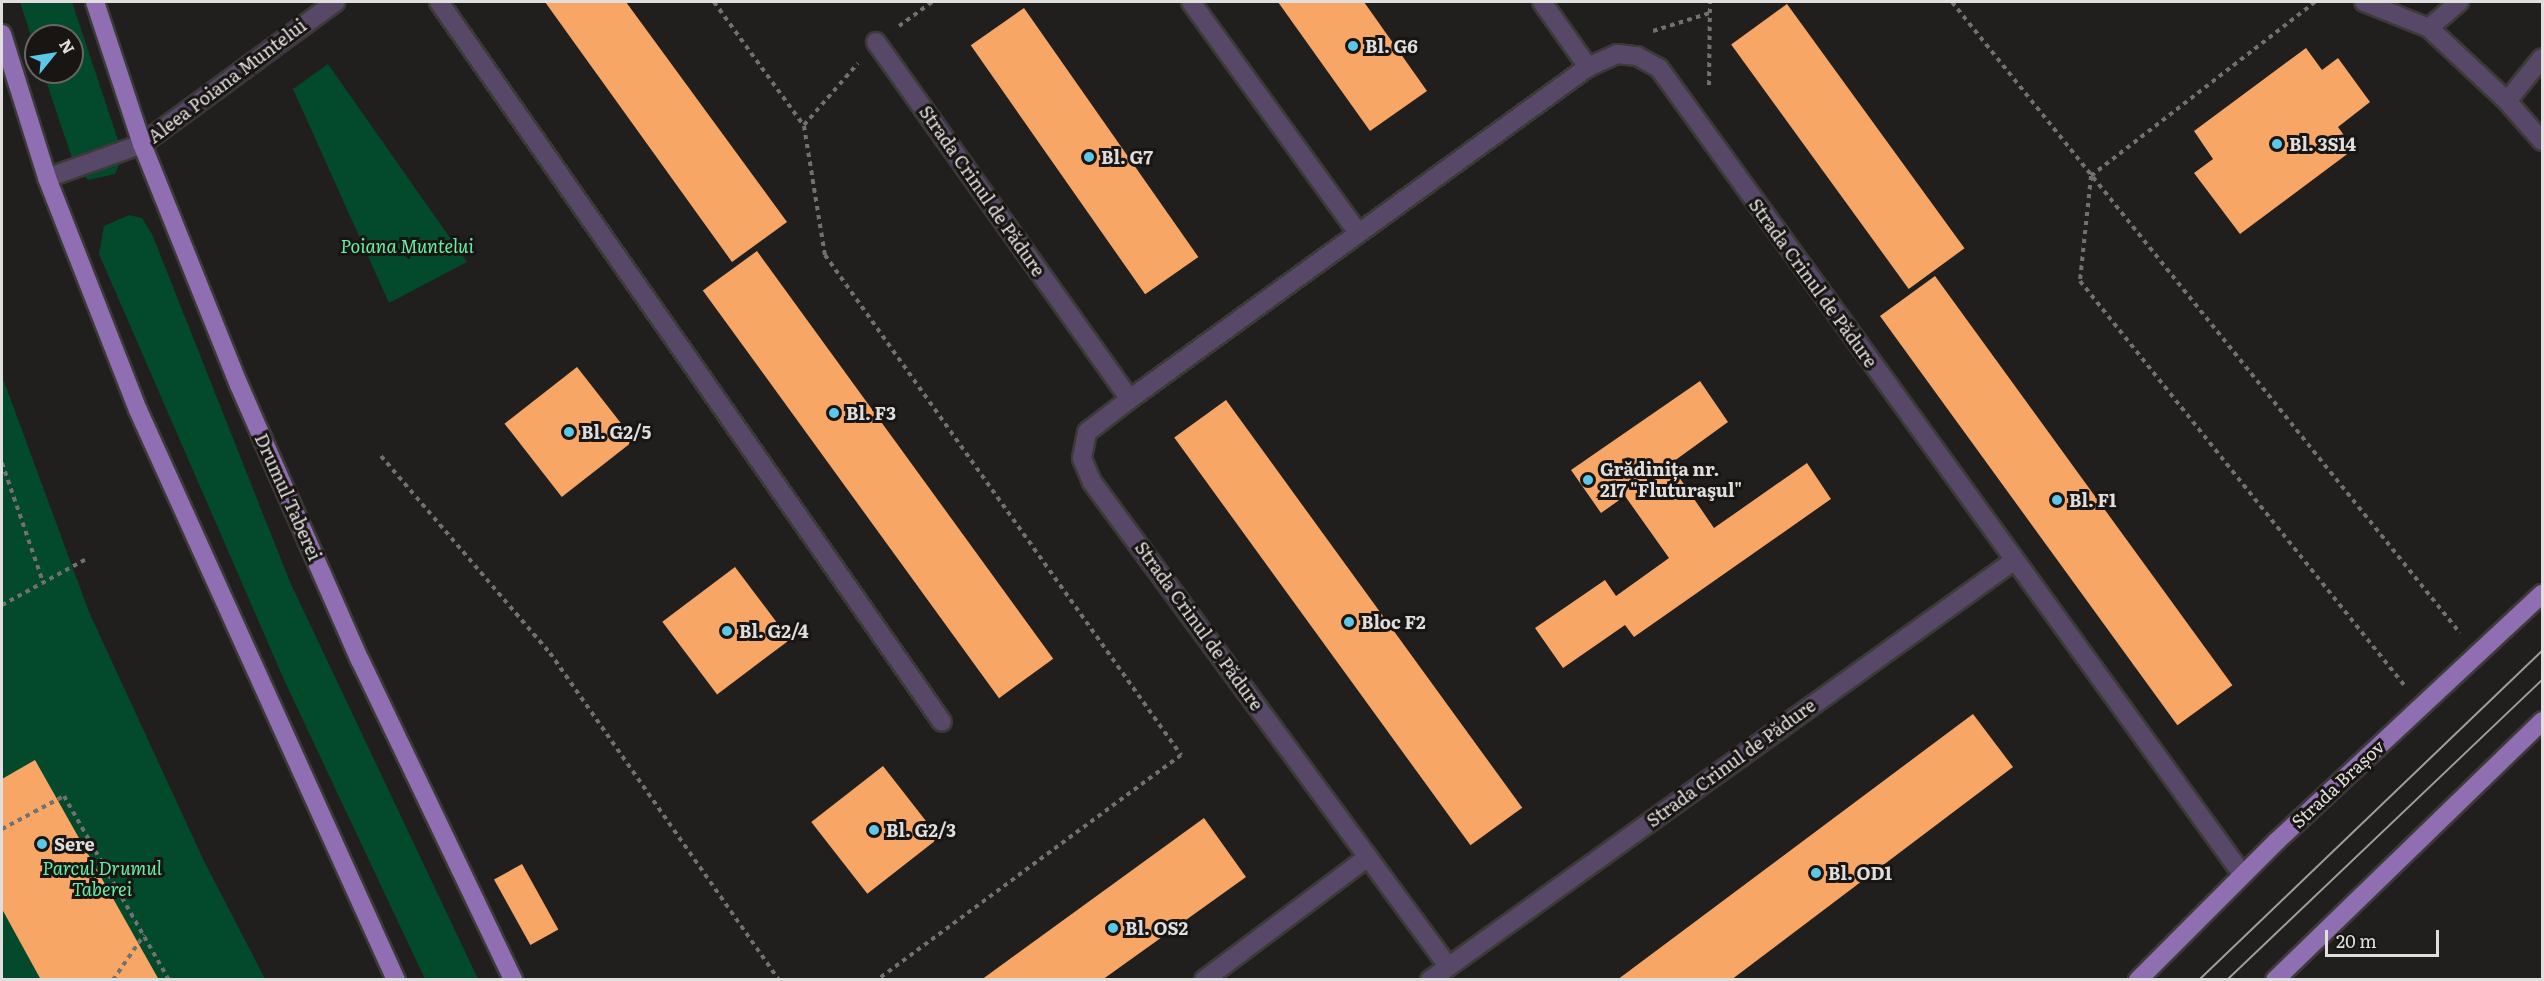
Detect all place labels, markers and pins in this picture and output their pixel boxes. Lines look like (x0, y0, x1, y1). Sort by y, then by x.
place label: Bl. G6 (1365, 35, 1418, 57)
marker: Bl. G6 (1346, 39, 1360, 53)
place label: Bl. 3S14 (2289, 133, 2356, 155)
marker: Bl. 3S14 (2270, 137, 2284, 151)
place label: Bl. G7 (1101, 146, 1153, 168)
marker: Bl. G7 (1082, 150, 1096, 164)
place label: Bl. F3 (846, 402, 896, 424)
marker: Bl. F3 (827, 406, 841, 420)
place label: Bl. G2/5 (581, 421, 651, 443)
marker: Bl. G2/5 (562, 425, 576, 439)
place label: Grădinița nr. 217 "Fluturaşul" (1600, 459, 1742, 502)
marker: Grădinița nr. 217 "Fluturaşul" (1581, 473, 1595, 487)
place label: Bl. F1 (2069, 489, 2116, 511)
marker: Bl. F1 (2050, 493, 2064, 507)
place label: Bloc F2 (1361, 611, 1426, 633)
marker: Bloc F2 (1342, 615, 1356, 629)
place label: Bl. G2/4 (739, 620, 809, 642)
marker: Bl. G2/4 (720, 624, 734, 638)
place label: Bl. G2/3 (886, 819, 956, 841)
marker: Bl. G2/3 (867, 823, 881, 837)
place label: Sere (54, 833, 95, 855)
marker: Sere (35, 837, 49, 851)
place label: Bl. OD1 (1828, 862, 1892, 884)
marker: Bl. OD1 (1809, 866, 1823, 880)
place label: Bl. OS2 (1125, 917, 1188, 939)
marker: Bl. OS2 (1106, 921, 1120, 935)

